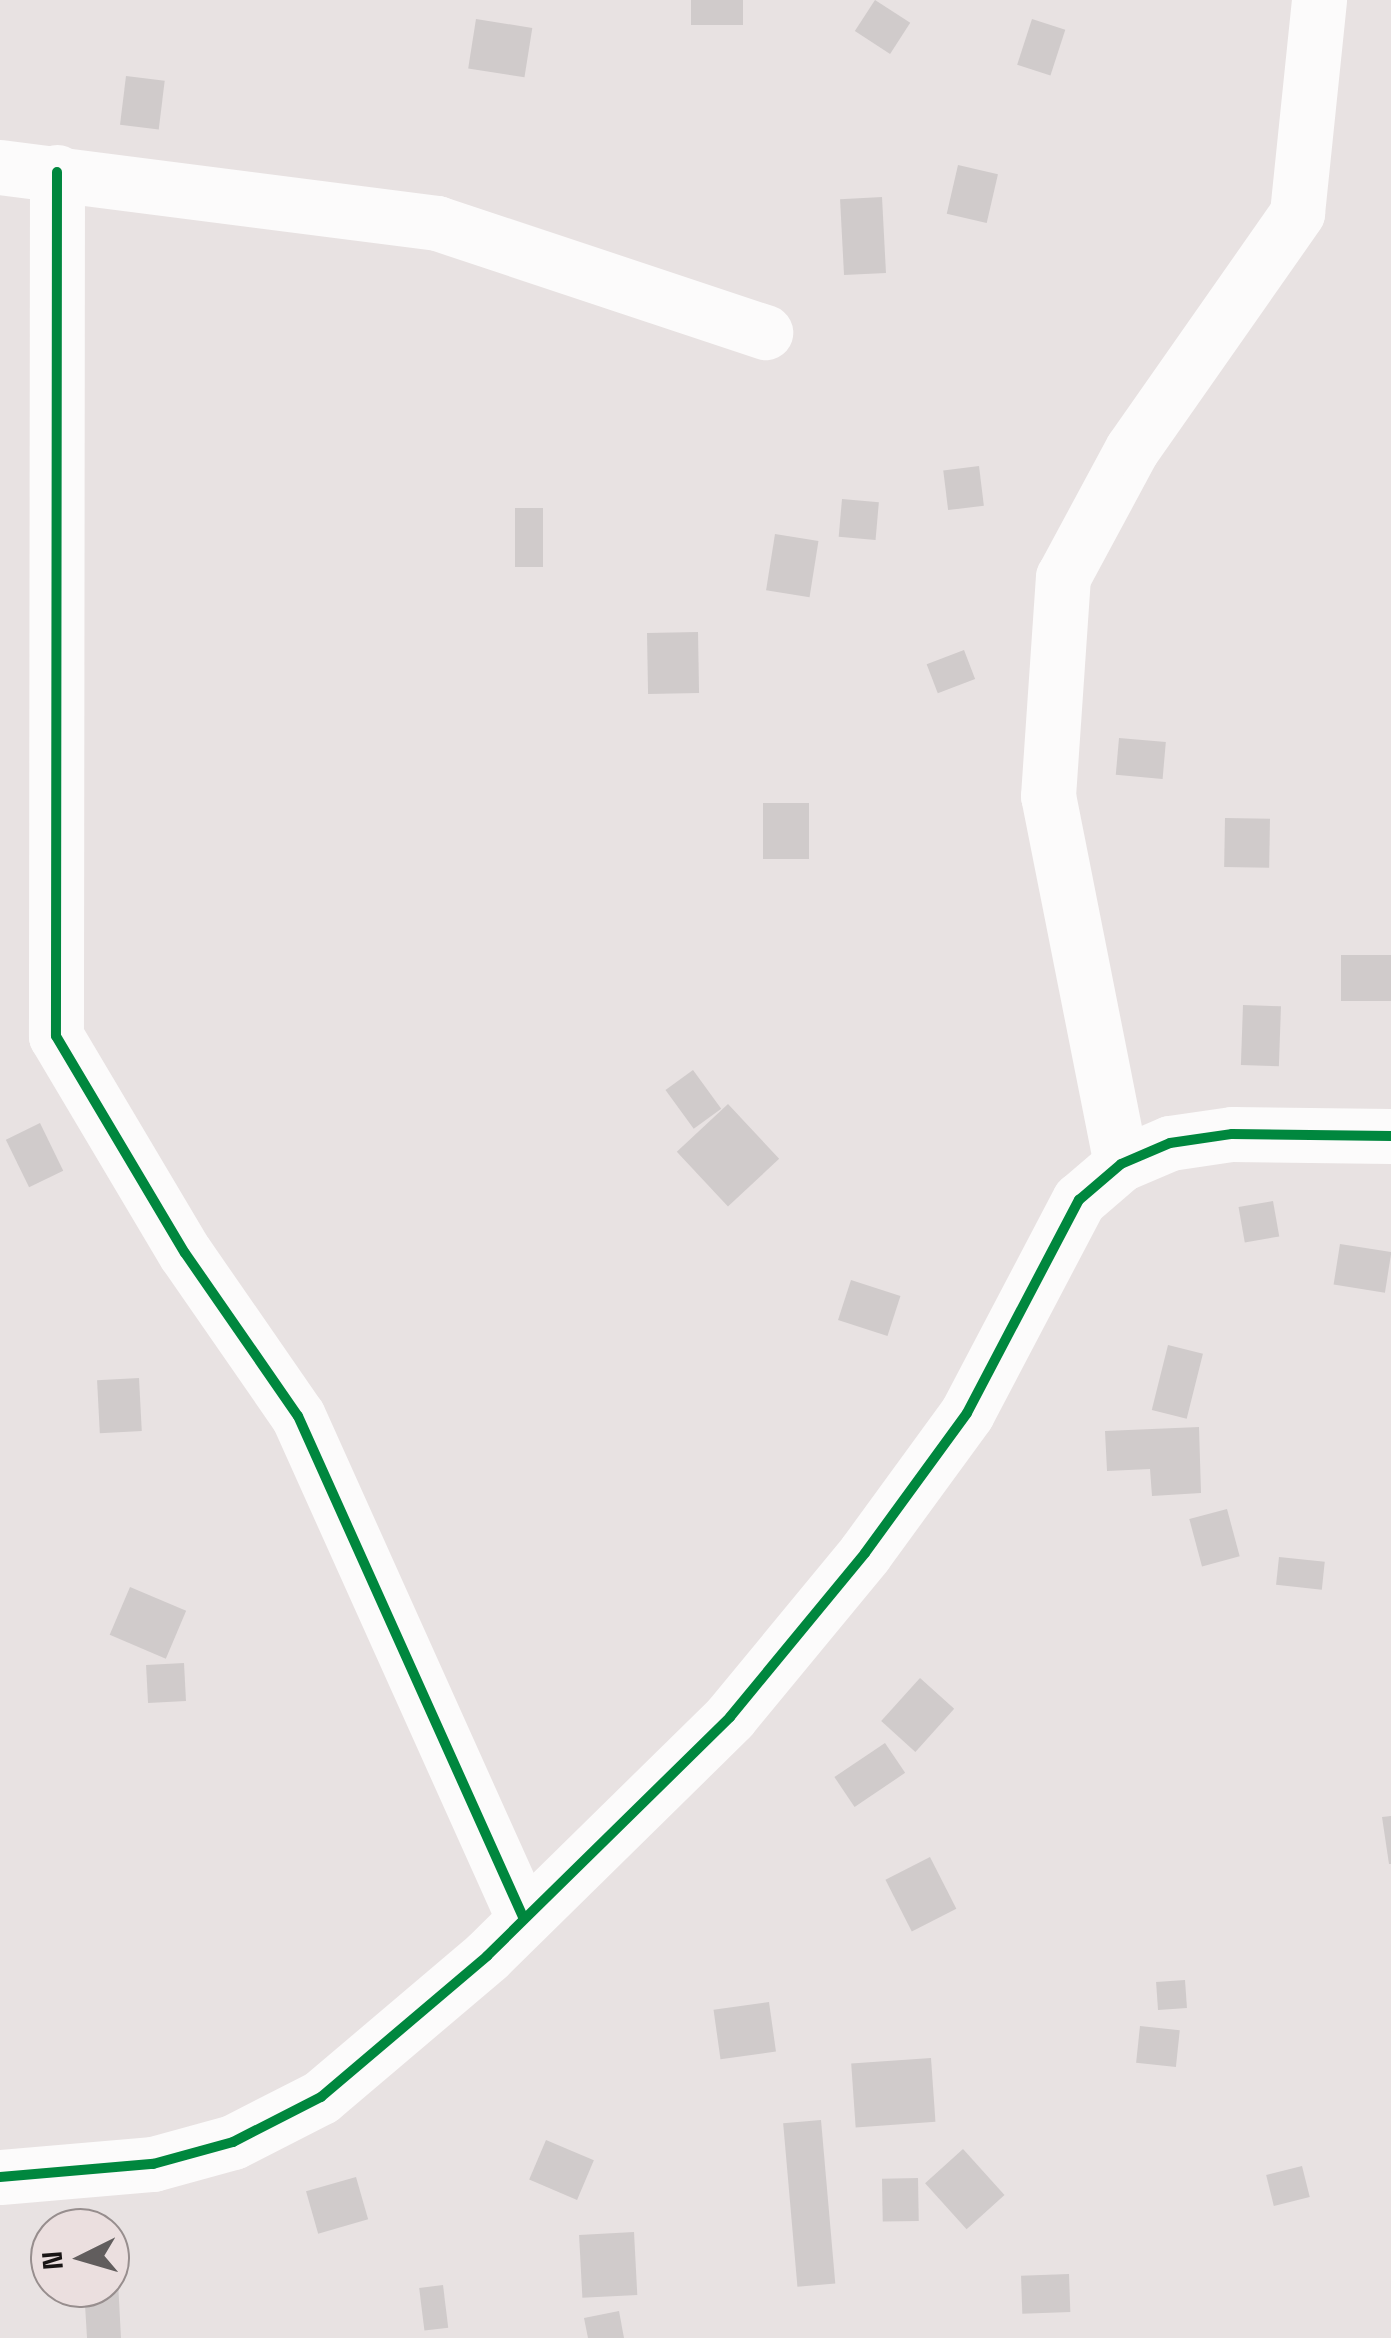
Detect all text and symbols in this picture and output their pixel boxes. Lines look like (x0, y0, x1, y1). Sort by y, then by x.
north arrow (30, 2208, 130, 2308)
text: N (33, 2250, 71, 2271)

